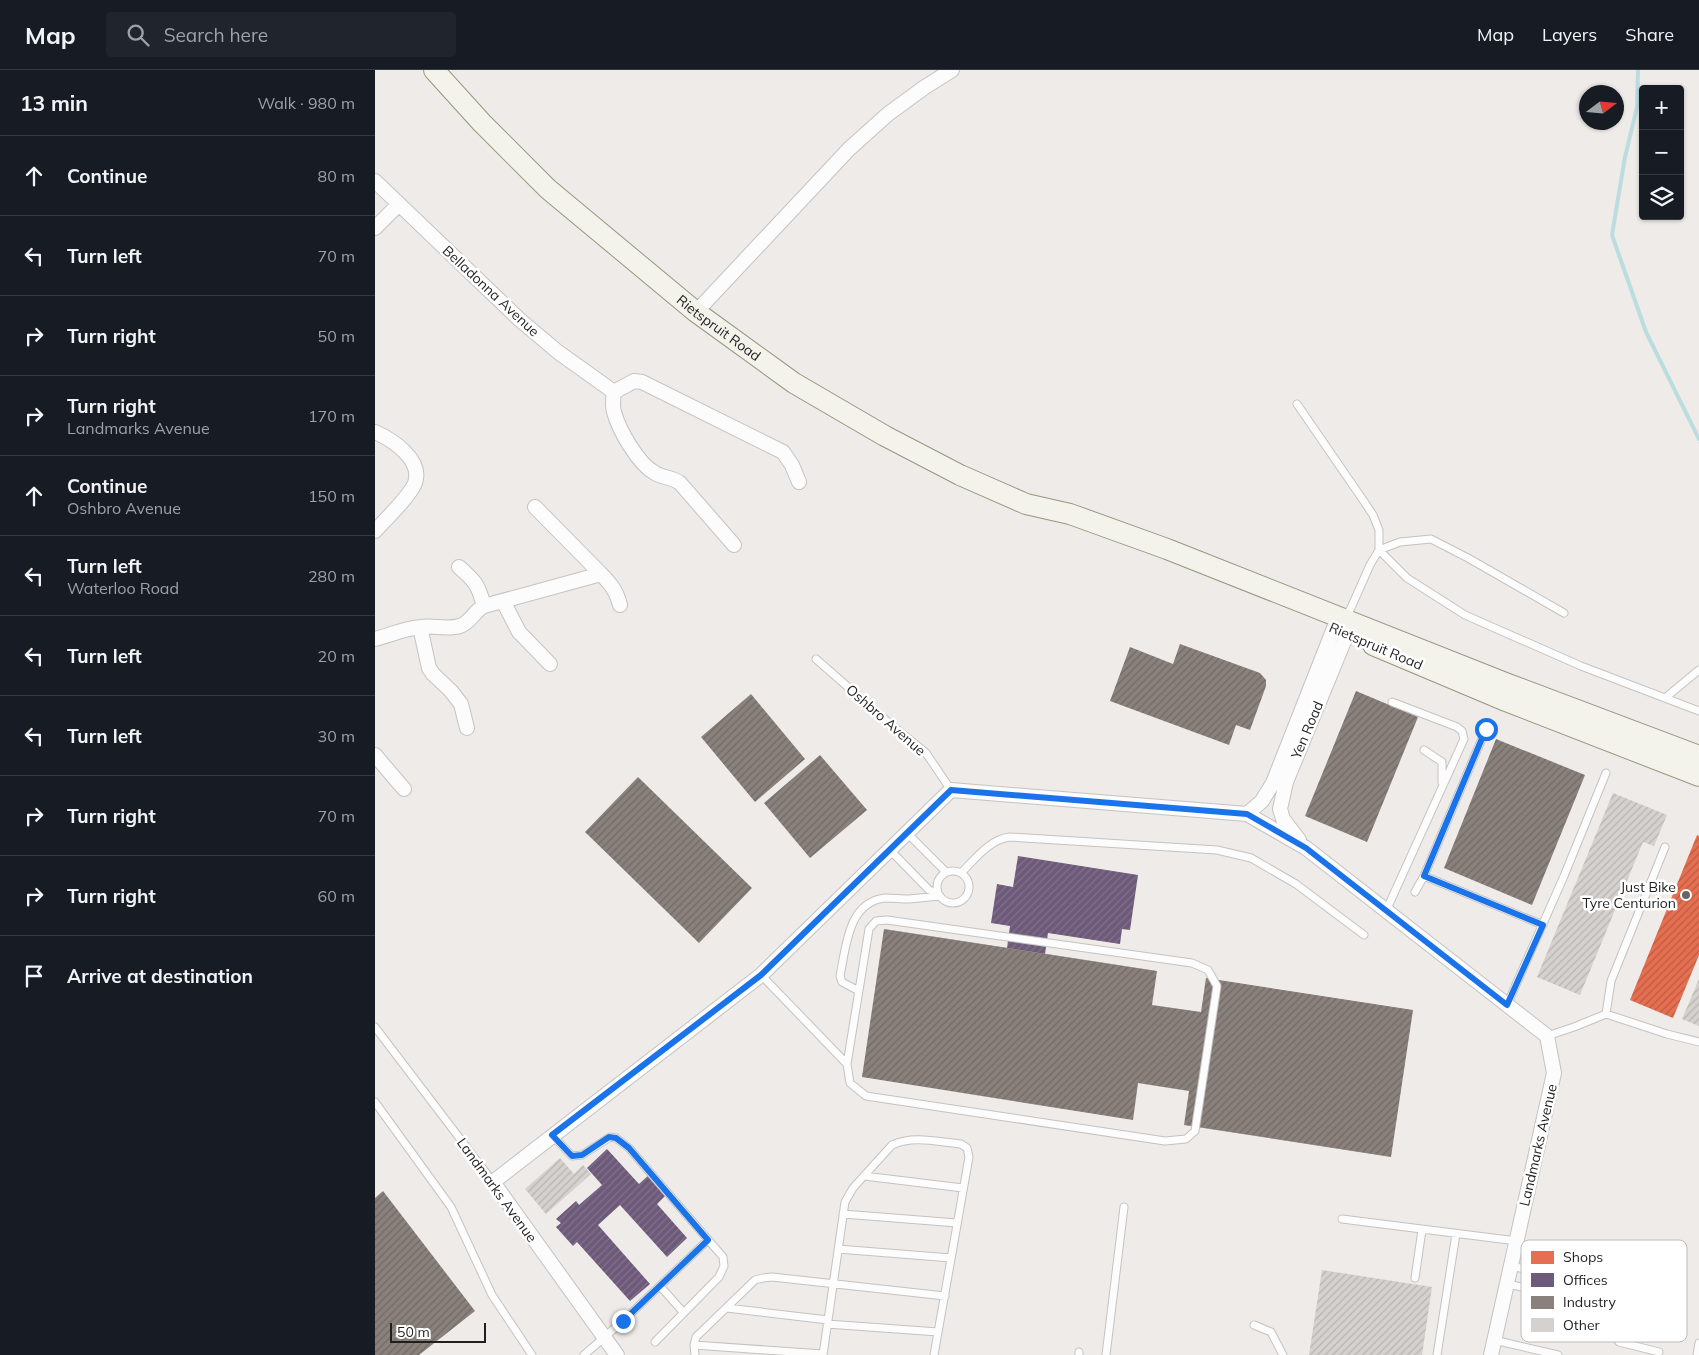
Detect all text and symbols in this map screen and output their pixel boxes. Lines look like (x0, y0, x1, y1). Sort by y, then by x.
search box (106, 12, 456, 57)
text: Map (25, 20, 76, 50)
icon: search (124, 21, 152, 49)
text: Search here (164, 23, 268, 47)
text: Map (1477, 23, 1514, 46)
text: Layers (1542, 23, 1597, 46)
text: Share (1625, 23, 1674, 46)
north arrow (1579, 85, 1624, 130)
map controls (1639, 85, 1684, 220)
button: + (1639, 85, 1684, 130)
text: 13 min (20, 90, 88, 116)
text: Walk · 980 m (257, 93, 355, 113)
button: − (1639, 130, 1684, 175)
icon: ahead (20, 162, 48, 190)
text: Continue (67, 164, 147, 188)
text: 80 m (318, 166, 355, 186)
button: layers (1639, 175, 1684, 220)
icon: left (20, 242, 48, 270)
street label: Belladonna Avenue (439, 242, 543, 340)
text: Turn left (67, 244, 142, 268)
text: 70 m (318, 246, 355, 266)
street label: Rietspruit Road (673, 291, 764, 365)
icon: right (20, 322, 48, 350)
text: Turn right (67, 324, 156, 348)
text: 50 m (318, 326, 355, 346)
text: Turn right (67, 394, 156, 418)
icon: right (20, 402, 48, 430)
text: 170 m (308, 406, 355, 426)
text: Landmarks Avenue (67, 418, 210, 438)
text: Continue (67, 474, 147, 498)
icon: ahead (20, 482, 48, 510)
text: 150 m (308, 486, 355, 506)
text: Oshbro Avenue (67, 498, 181, 518)
text: Turn left (67, 554, 142, 578)
icon: left (20, 562, 48, 590)
text: 280 m (308, 566, 355, 586)
text: Waterloo Road (67, 578, 179, 598)
street label: Rietspruit Road (1326, 618, 1426, 674)
icon: left (20, 642, 48, 670)
text: Turn left (67, 644, 142, 668)
text: 20 m (318, 646, 355, 666)
street label: Oshbro Avenue (842, 680, 930, 760)
street label: Yen Road (1286, 698, 1327, 763)
route start (1475, 718, 1498, 741)
icon: left (20, 722, 48, 750)
text: Turn left (67, 724, 142, 748)
text: 30 m (318, 726, 355, 746)
icon: right (20, 802, 48, 830)
text: Turn right (67, 804, 156, 828)
text: 70 m (318, 806, 355, 826)
place label: Just Bike Tyre Centurion (1582, 878, 1676, 912)
icon: right (20, 882, 48, 910)
text: Turn right (67, 884, 156, 908)
text: 60 m (318, 886, 355, 906)
marker: Just Bike Tyre Centurion (1680, 889, 1692, 901)
icon: arrive (20, 962, 48, 990)
text: Arrive at destination (67, 964, 253, 988)
street label: Landmarks Avenue (1515, 1082, 1561, 1208)
street label: Landmarks Avenue (453, 1134, 541, 1246)
legend (1521, 1240, 1687, 1342)
text: Shops (1563, 1248, 1603, 1266)
text: Offices (1563, 1271, 1608, 1289)
text: Industry (1563, 1293, 1617, 1311)
route end (612, 1310, 635, 1333)
text: Other (1563, 1316, 1601, 1334)
scale bar (390, 1320, 486, 1343)
text: 50 m (397, 1323, 430, 1341)

